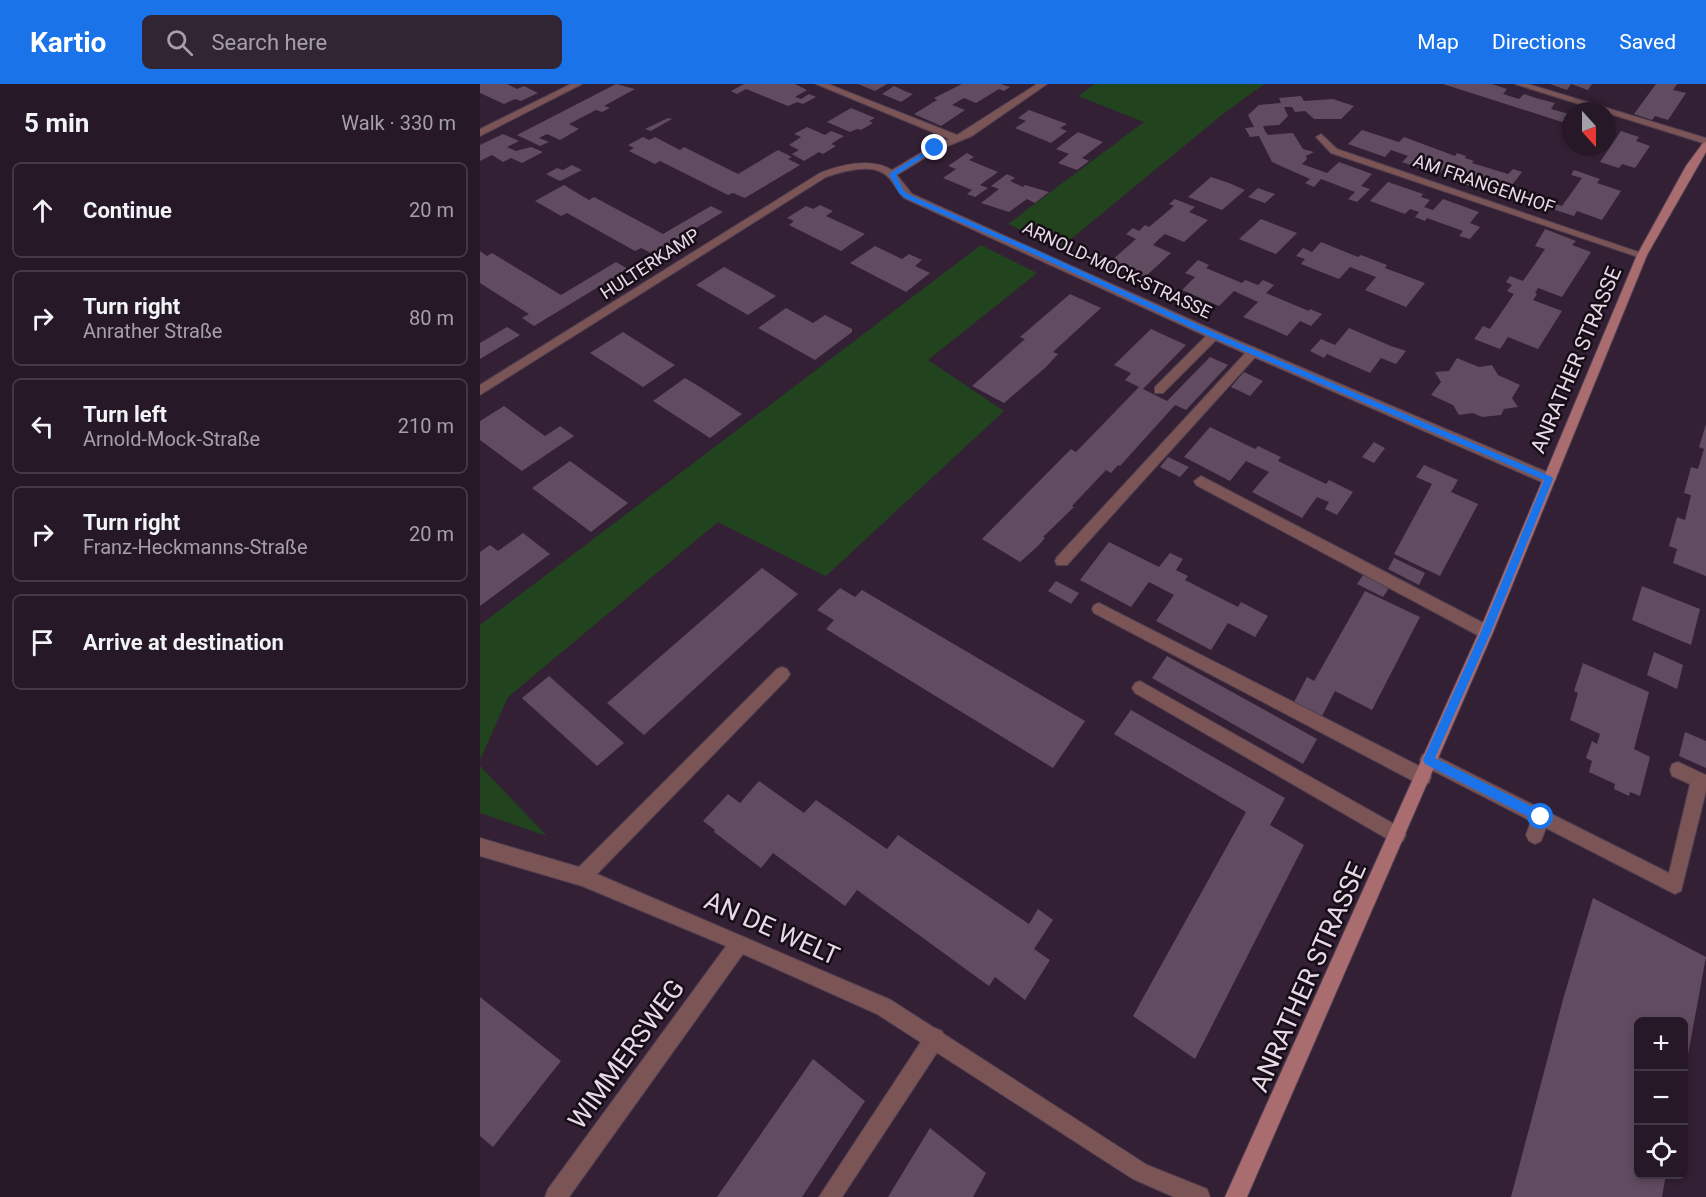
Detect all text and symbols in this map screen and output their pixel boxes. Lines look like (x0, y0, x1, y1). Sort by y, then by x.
search box (142, 15, 562, 69)
text: Kartio (30, 26, 106, 59)
icon: search (163, 26, 196, 59)
text: Search here (211, 30, 327, 55)
text: Map (1417, 30, 1459, 54)
text: Directions (1492, 30, 1586, 54)
text: Saved (1619, 30, 1676, 54)
north arrow (1562, 102, 1616, 156)
text: 5 min (24, 108, 89, 138)
text: Walk · 330 m (341, 111, 456, 135)
route end (921, 134, 947, 160)
street label: AM FRANGENHOF (1411, 149, 1558, 218)
icon: ahead (26, 194, 59, 227)
text: Continue (83, 198, 172, 223)
text: 20 m (409, 198, 454, 222)
street label: ARNOLD-MOCK-STRASSE (1019, 217, 1215, 323)
street label: HULTERKAMP (596, 224, 703, 303)
street label: ANRATHER STRASSE (1526, 263, 1626, 457)
text: Turn right (83, 294, 180, 319)
icon: right (26, 302, 59, 335)
text: 80 m (409, 306, 454, 330)
text: Anrather Straße (83, 319, 222, 343)
text: Turn left (83, 402, 167, 427)
icon: left (26, 410, 59, 443)
text: 210 m (398, 414, 454, 438)
text: Arnold-Mock-Straße (83, 427, 260, 451)
text: Turn right (83, 510, 180, 535)
icon: right (26, 518, 59, 551)
text: 20 m (409, 522, 454, 546)
text: Franz-Heckmanns-Straße (83, 535, 308, 559)
icon: arrive (26, 626, 59, 659)
text: Arrive at destination (83, 630, 284, 655)
route start (1527, 803, 1553, 829)
street label: ANRATHER STRASSE (1244, 858, 1372, 1096)
street label: AN DE WELT (700, 885, 844, 971)
street label: WIMMERSWEG (562, 973, 690, 1135)
map controls (1634, 1017, 1688, 1179)
button: + (1634, 1017, 1688, 1071)
button: − (1634, 1071, 1688, 1125)
button: locate (1634, 1125, 1688, 1179)

